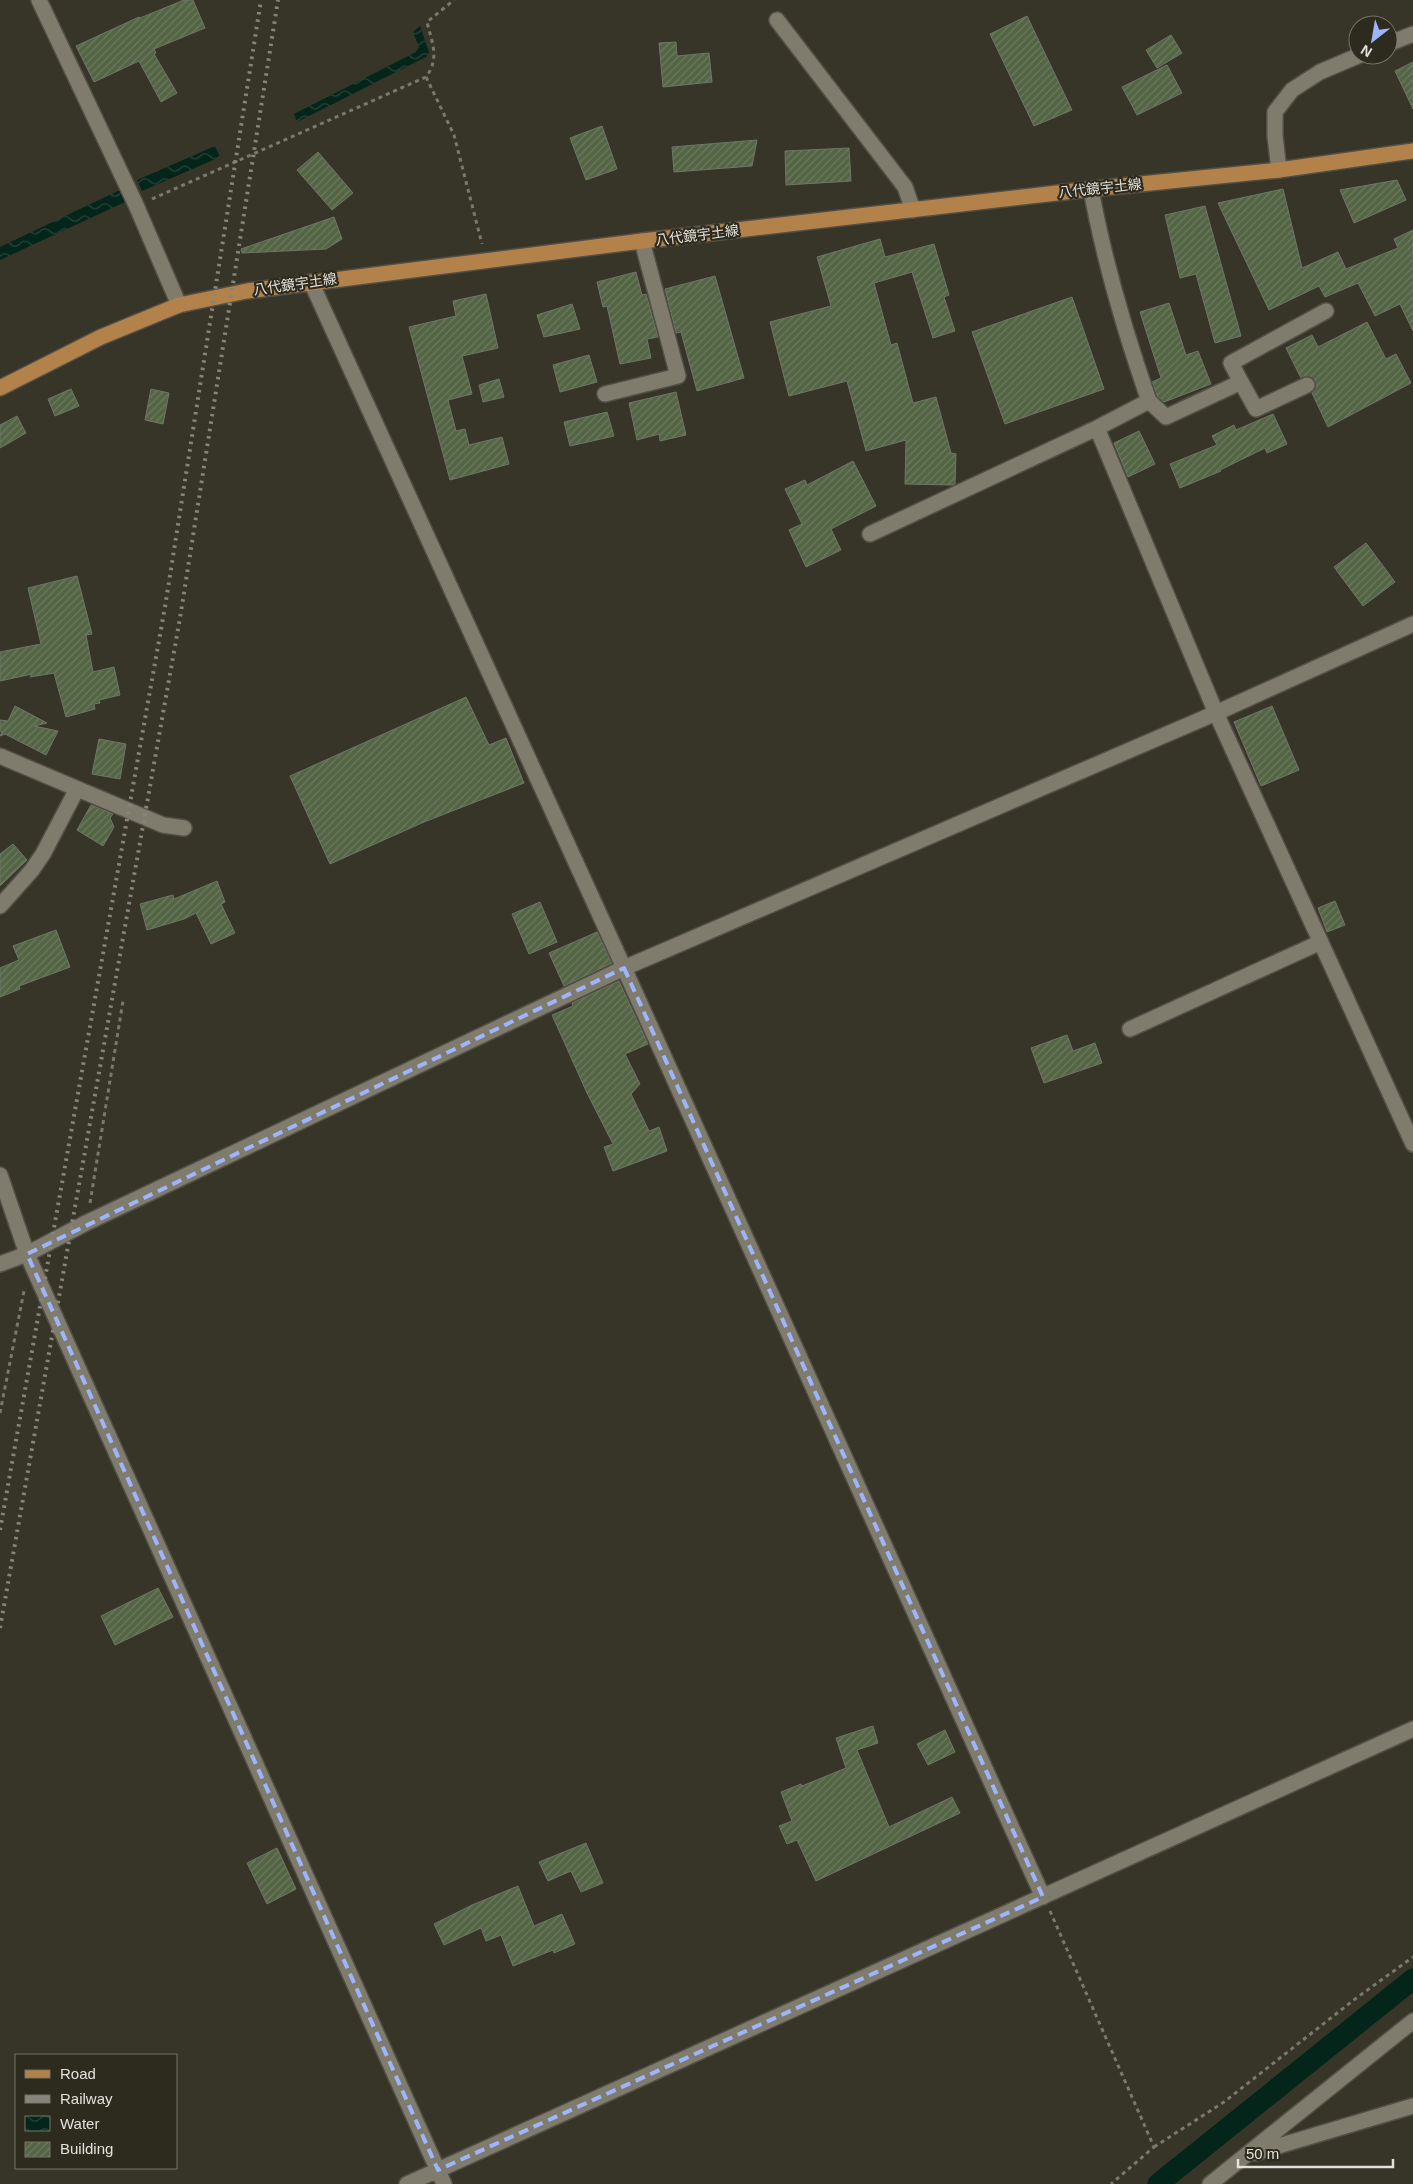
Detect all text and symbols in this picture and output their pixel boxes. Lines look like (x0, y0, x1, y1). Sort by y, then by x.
north arrow (1348, 15, 1398, 65)
text: N (1358, 42, 1375, 61)
street label: 八代鏡宇土線 (1057, 176, 1143, 200)
street label: 八代鏡宇土線 (654, 222, 740, 248)
street label: 八代鏡宇土線 (252, 270, 338, 298)
legend (15, 2054, 178, 2169)
text: Road (60, 2065, 96, 2082)
text: Railway (60, 2090, 113, 2107)
text: Water (60, 2115, 99, 2132)
scale bar (1238, 2136, 1393, 2168)
text: Building (60, 2140, 113, 2157)
text: 50 m (1246, 2145, 1279, 2162)

